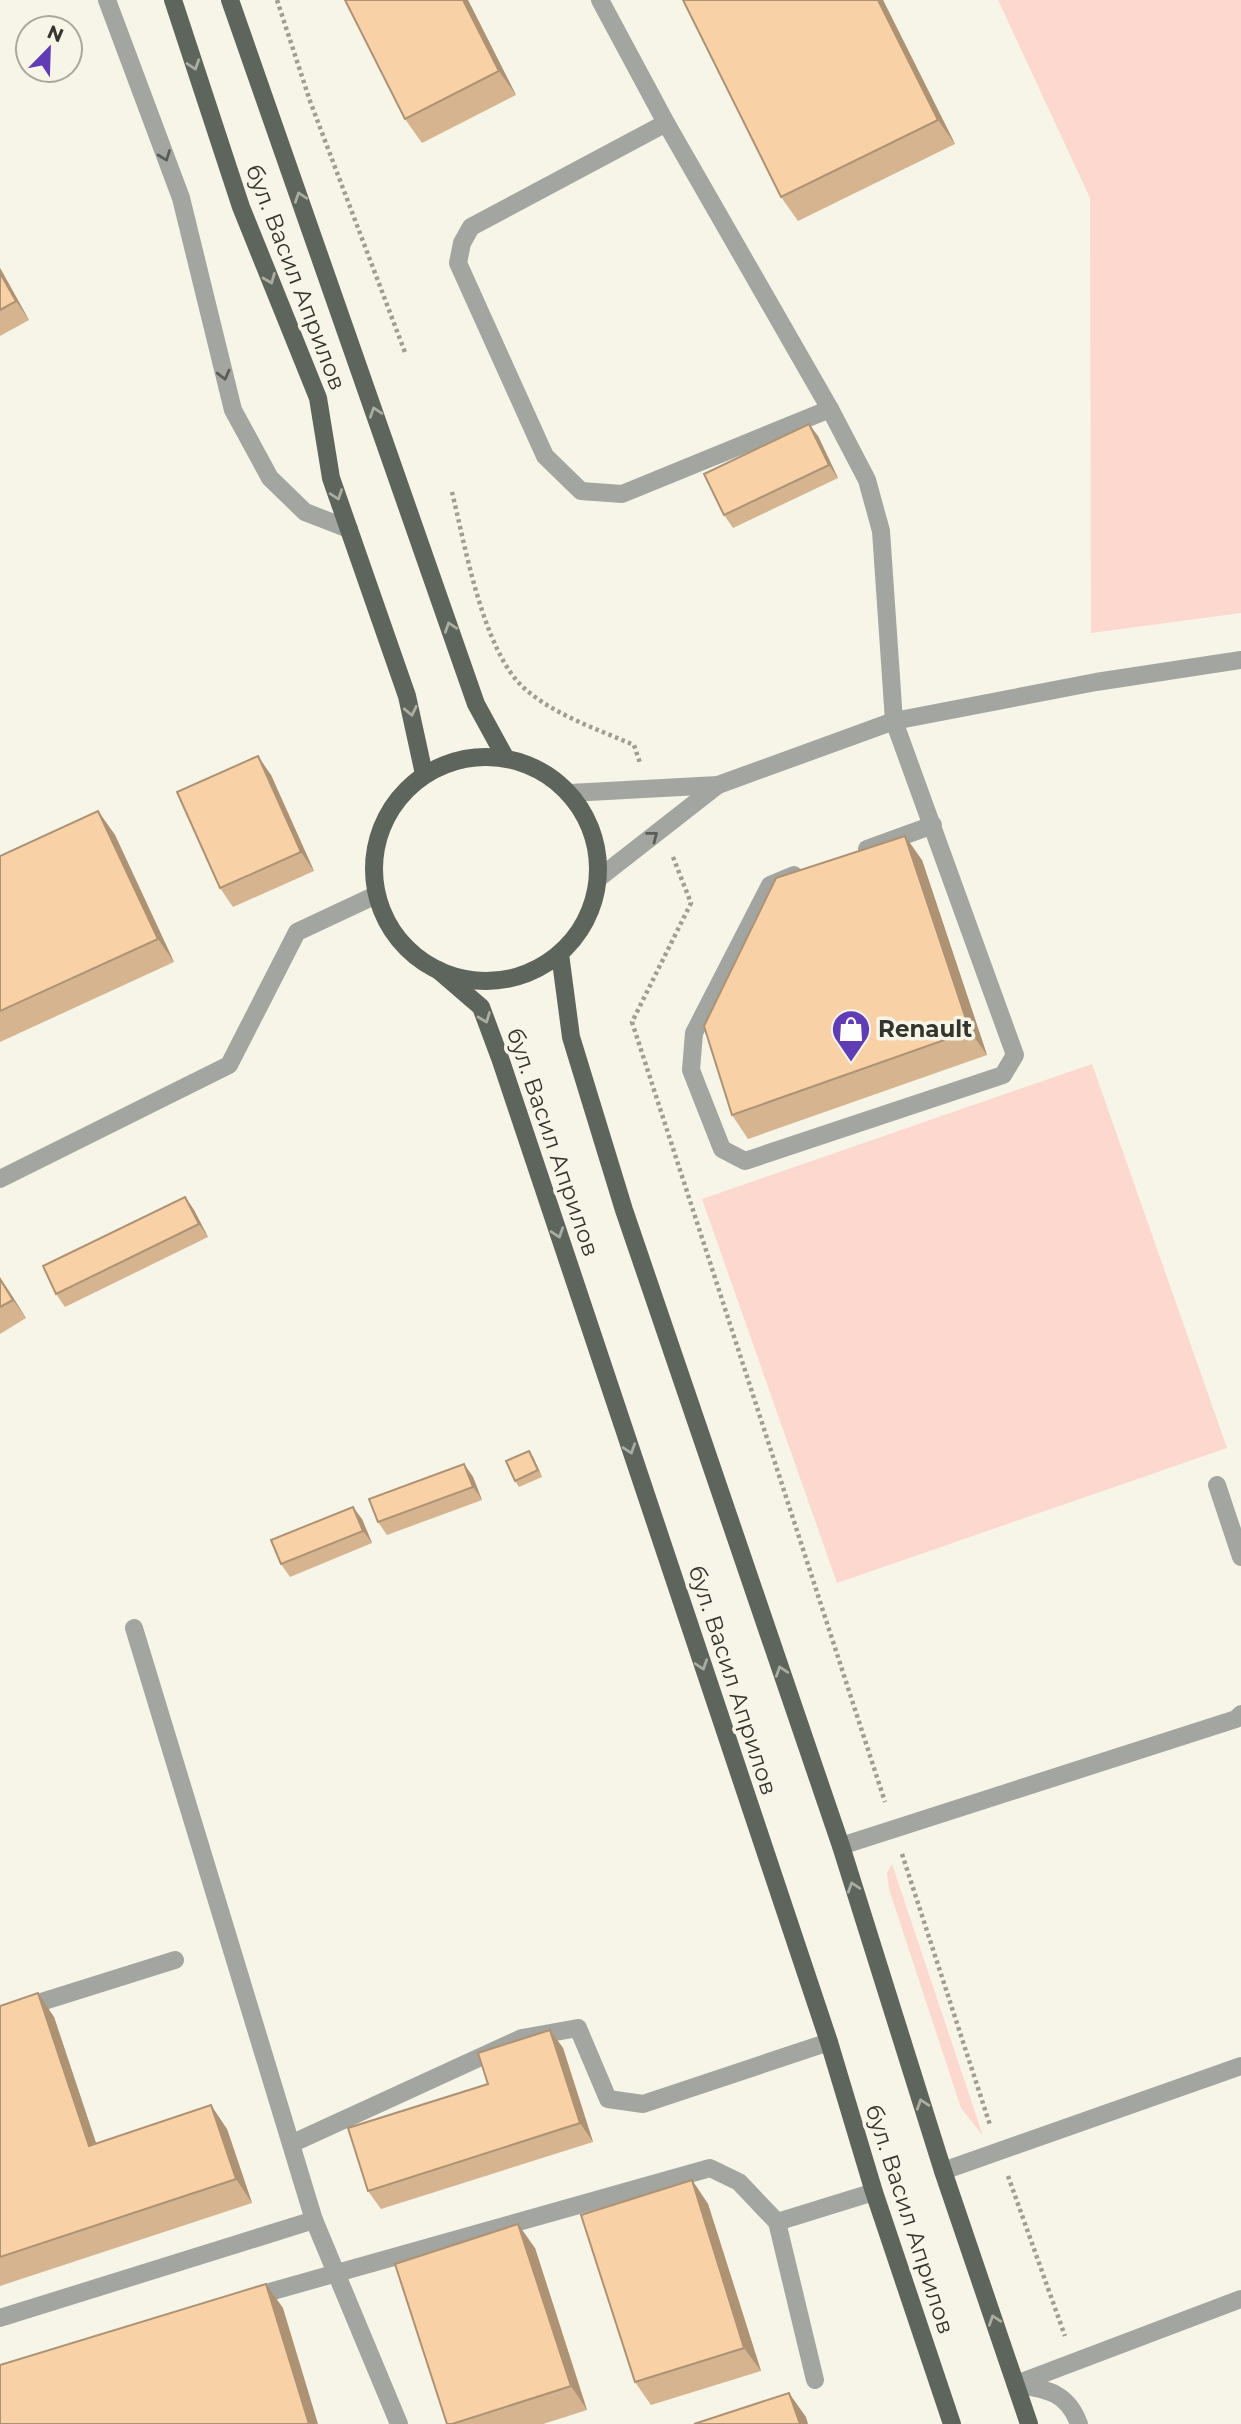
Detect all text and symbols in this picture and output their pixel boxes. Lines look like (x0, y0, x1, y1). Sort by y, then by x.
north arrow (14, 14, 84, 84)
text: N (44, 20, 67, 47)
one-way arrow (186, 58, 200, 70)
one-way arrow (157, 149, 171, 161)
street label: бул. Васил Априлов (240, 160, 352, 394)
one-way arrow (294, 192, 308, 204)
one-way arrow (262, 273, 276, 285)
one-way arrow (216, 369, 230, 381)
one-way arrow (369, 407, 383, 419)
one-way arrow (329, 489, 343, 501)
one-way arrow (444, 622, 458, 634)
one-way arrow (402, 704, 417, 716)
one-way arrow (645, 831, 657, 844)
shop icon: Renault (830, 1008, 872, 1063)
one-way arrow (476, 1011, 490, 1023)
place label: Renault (878, 1015, 972, 1043)
street label: бул. Васил Априлов (501, 1024, 605, 1260)
one-way arrow (550, 1227, 564, 1239)
one-way arrow (622, 1442, 636, 1455)
street label: бул. Васил Априлов (683, 1562, 783, 1798)
one-way arrow (694, 1658, 709, 1670)
one-way arrow (775, 1666, 789, 1678)
one-way arrow (847, 1881, 862, 1893)
one-way arrow (916, 2098, 930, 2111)
street label: бул. Васил Априлов (860, 2101, 960, 2337)
one-way arrow (988, 2314, 1002, 2326)

